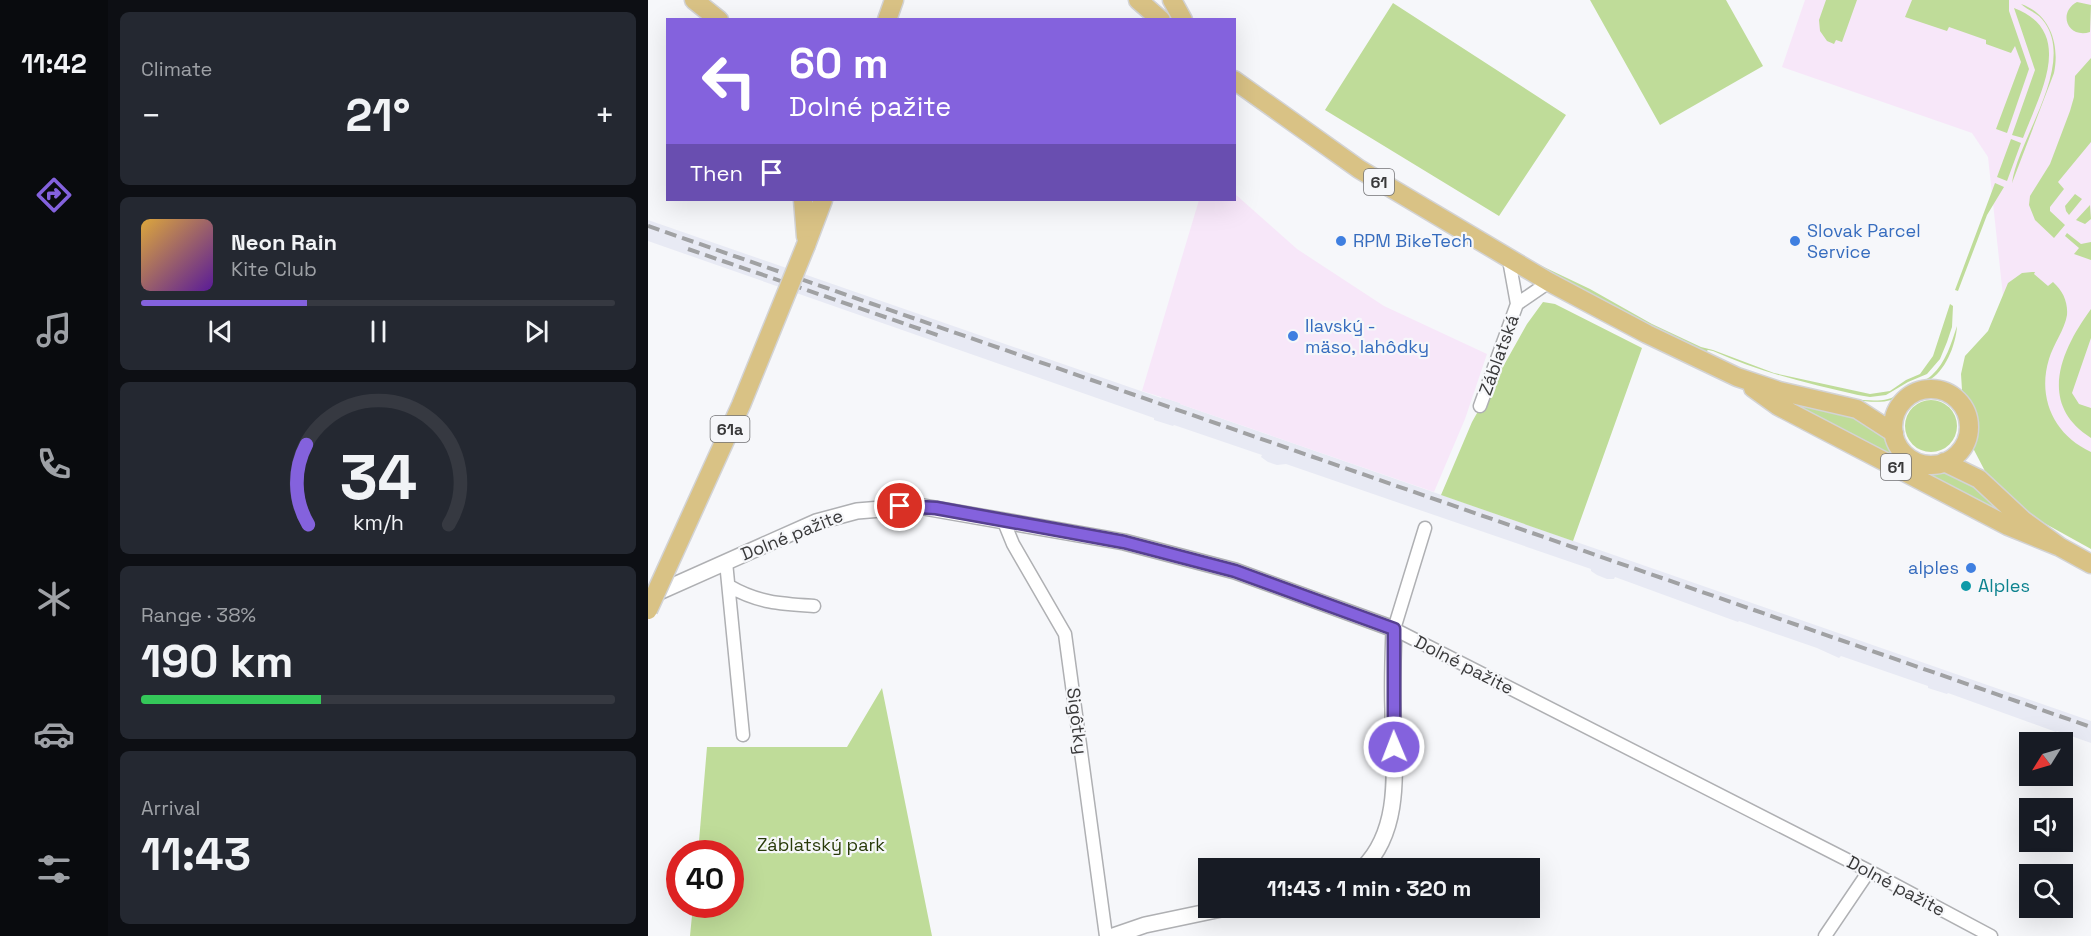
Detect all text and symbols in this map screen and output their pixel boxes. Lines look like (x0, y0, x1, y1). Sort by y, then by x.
text: 60 m (789, 37, 889, 90)
icon: left (690, 42, 768, 120)
text: 11:42 (21, 46, 87, 81)
text: Climate (141, 56, 212, 82)
text: 21° (346, 87, 410, 144)
text: Dolné pažite (789, 89, 951, 124)
text: − (141, 95, 161, 137)
text: + (595, 95, 615, 137)
icon: arrive (755, 156, 788, 189)
text: Then (690, 159, 743, 187)
road number: 61 (1364, 169, 1394, 195)
icon: directions (33, 174, 75, 216)
place label: Slovak Parcel Service (1807, 219, 1921, 263)
text: Neon Rain (231, 228, 337, 256)
place label: RPM BikeTech (1353, 229, 1473, 252)
marker: RPM BikeTech (1334, 234, 1348, 248)
marker: Slovak Parcel Service (1788, 234, 1802, 248)
text: Kite Club (231, 256, 317, 282)
icon: music (33, 309, 75, 351)
street label: Záblatská (1473, 311, 1524, 398)
place label: Ilavský - mäso, lahôdky (1305, 314, 1429, 358)
icon: previous (204, 315, 237, 348)
icon: pause (362, 315, 395, 348)
icon: next (520, 315, 553, 348)
marker: Ilavský - mäso, lahôdky (1286, 329, 1300, 343)
road number: 61a (710, 416, 749, 442)
text: 34 (339, 438, 417, 517)
icon: phone (33, 443, 75, 485)
road number: 61 (1881, 454, 1911, 480)
pin (874, 480, 925, 531)
icon: arrive (883, 489, 916, 522)
street label: Dolné pažite (737, 504, 846, 565)
text: km/h (352, 509, 404, 536)
place label: alples (1908, 556, 1959, 579)
marker: alples (1964, 561, 1978, 575)
place label: Alples (1978, 574, 2030, 597)
icon: climate (33, 578, 75, 620)
marker: Alples (1959, 579, 1973, 593)
text: Range · 38% (141, 602, 256, 628)
street label: Dolné pažite (1411, 630, 1518, 699)
text: 190 km (141, 633, 294, 690)
street label: Sigôtky (1062, 686, 1093, 755)
icon: car (33, 713, 75, 755)
position arrow (1362, 715, 1426, 779)
north arrow (2019, 732, 2073, 786)
map controls (2019, 732, 2073, 918)
text: Arrival (141, 795, 200, 821)
button: sound (2019, 798, 2073, 852)
text: 11:43 (141, 826, 251, 883)
park label: Záblatský park (757, 833, 885, 856)
speed limit sign: 40 (666, 840, 744, 918)
icon: filters (33, 848, 75, 890)
street label: Dolné pažite (1843, 850, 1949, 921)
button: search (2019, 864, 2073, 918)
text: 11:43 · 1 min · 320 m (1267, 874, 1471, 902)

